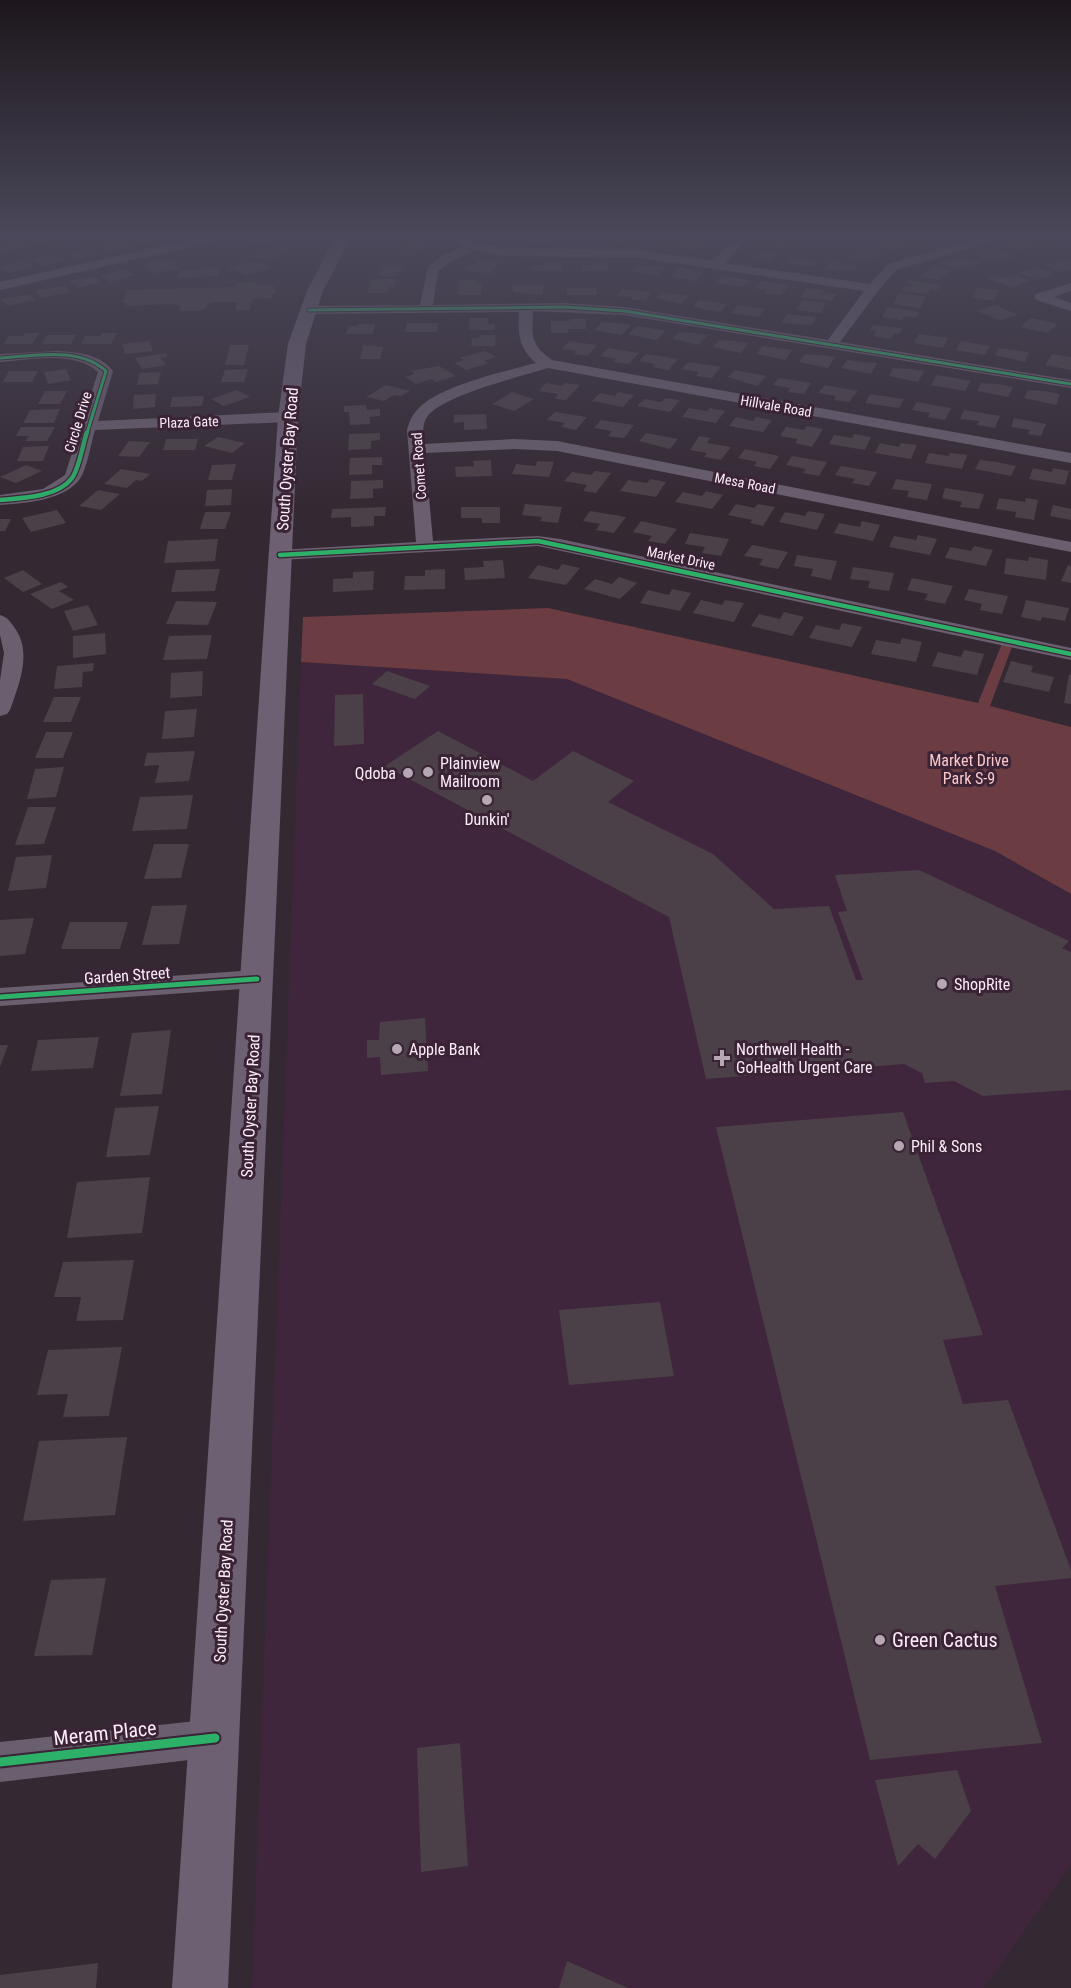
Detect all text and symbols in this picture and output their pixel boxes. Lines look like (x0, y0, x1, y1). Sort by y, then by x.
street label: South Oyster Bay Road (273, 387, 302, 531)
street label: Circle Drive (61, 389, 95, 454)
street label: Hillvale Road (739, 392, 813, 420)
street label: Plaza Gate (159, 413, 219, 431)
street label: Comet Road (409, 432, 429, 500)
street label: Mesa Road (713, 469, 777, 497)
street label: Market Drive (645, 543, 717, 573)
park label: Market Drive Park S-9 (929, 751, 1009, 788)
place label: Plainview Mailroom (440, 754, 500, 791)
place label: Qdoba (355, 764, 396, 783)
marker: Plainview Mailroom (421, 765, 435, 779)
marker: Qdoba (401, 766, 415, 780)
marker: Dunkin' (480, 793, 494, 807)
place label: Dunkin' (464, 810, 510, 829)
street label: Garden Street (83, 963, 171, 988)
place label: ShopRite (954, 975, 1010, 994)
marker: ShopRite (935, 977, 949, 991)
street label: South Oyster Bay Road (237, 1034, 264, 1178)
place label: Apple Bank (409, 1040, 481, 1059)
place label: Northwell Health - GoHealth Urgent Care (736, 1040, 873, 1077)
marker: Apple Bank (390, 1042, 404, 1056)
marker: Northwell Health - GoHealth Urgent Care (713, 1049, 731, 1067)
place label: Phil & Sons (911, 1137, 982, 1156)
marker: Phil & Sons (892, 1139, 906, 1153)
street label: South Oyster Bay Road (210, 1519, 237, 1663)
place label: Green Cactus (892, 1628, 998, 1652)
marker: Green Cactus (873, 1633, 887, 1647)
street label: Meram Place (52, 1716, 158, 1750)

